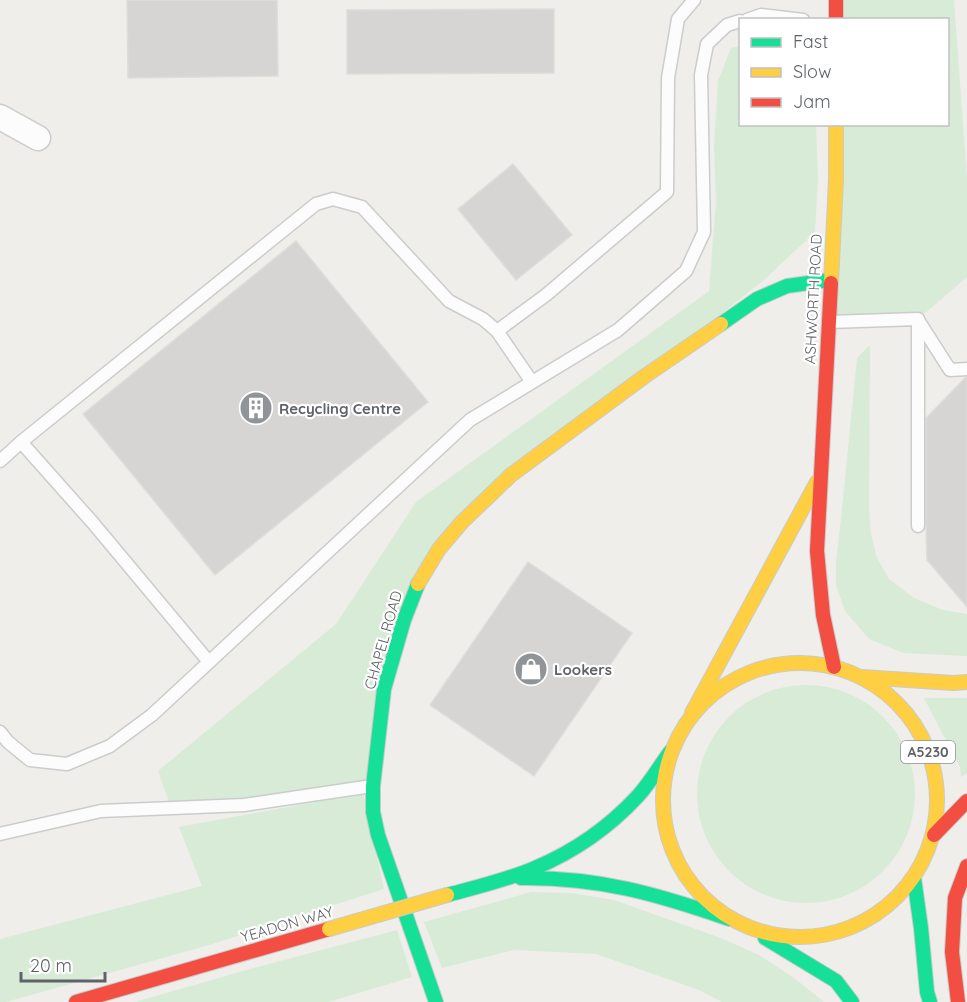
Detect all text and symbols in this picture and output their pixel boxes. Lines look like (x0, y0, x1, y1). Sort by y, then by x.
legend (739, 18, 949, 126)
text: Fast (793, 30, 828, 53)
text: Slow (793, 60, 831, 83)
text: Jam (793, 90, 831, 113)
street label: ASHWORTH ROAD (800, 233, 826, 365)
building icon: Recycling Centre (238, 390, 274, 426)
place label: Recycling Centre (279, 399, 401, 418)
street label: CHAPEL ROAD (360, 588, 406, 691)
shop icon: Lookers (513, 651, 549, 687)
place label: Lookers (554, 660, 612, 679)
road number: A5230 (901, 741, 955, 763)
street label: YEADON WAY (238, 902, 336, 946)
scale bar (21, 945, 105, 983)
text: 20 m (30, 954, 72, 977)

